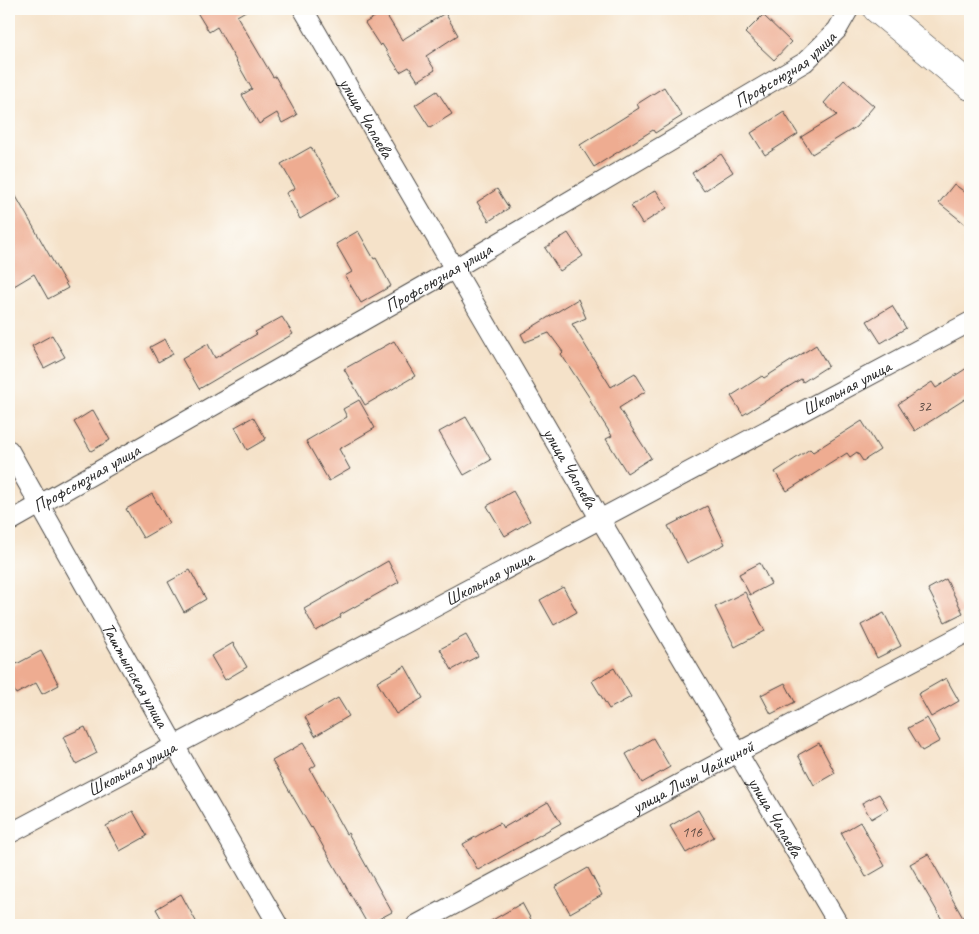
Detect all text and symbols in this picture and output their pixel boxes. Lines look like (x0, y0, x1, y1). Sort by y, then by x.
street label: Профсоюзная улица (730, 25, 842, 112)
street label: улица Чапаева (334, 73, 399, 163)
street label: Профсоюзная улица (381, 237, 497, 317)
street label: Школьная улица (798, 354, 896, 420)
house number: 32 (917, 397, 932, 416)
street label: улица Чапаева (538, 423, 603, 513)
street label: Профсоюзная улица (29, 438, 145, 517)
street label: Школьная улица (441, 545, 539, 611)
street label: Таштыпская улица (97, 619, 174, 733)
street label: Школьная улица (84, 735, 181, 801)
street label: улица Лизы Чайкиной (627, 735, 759, 819)
street label: улица Чапаева (743, 772, 808, 862)
house number: 116 (682, 823, 703, 842)

